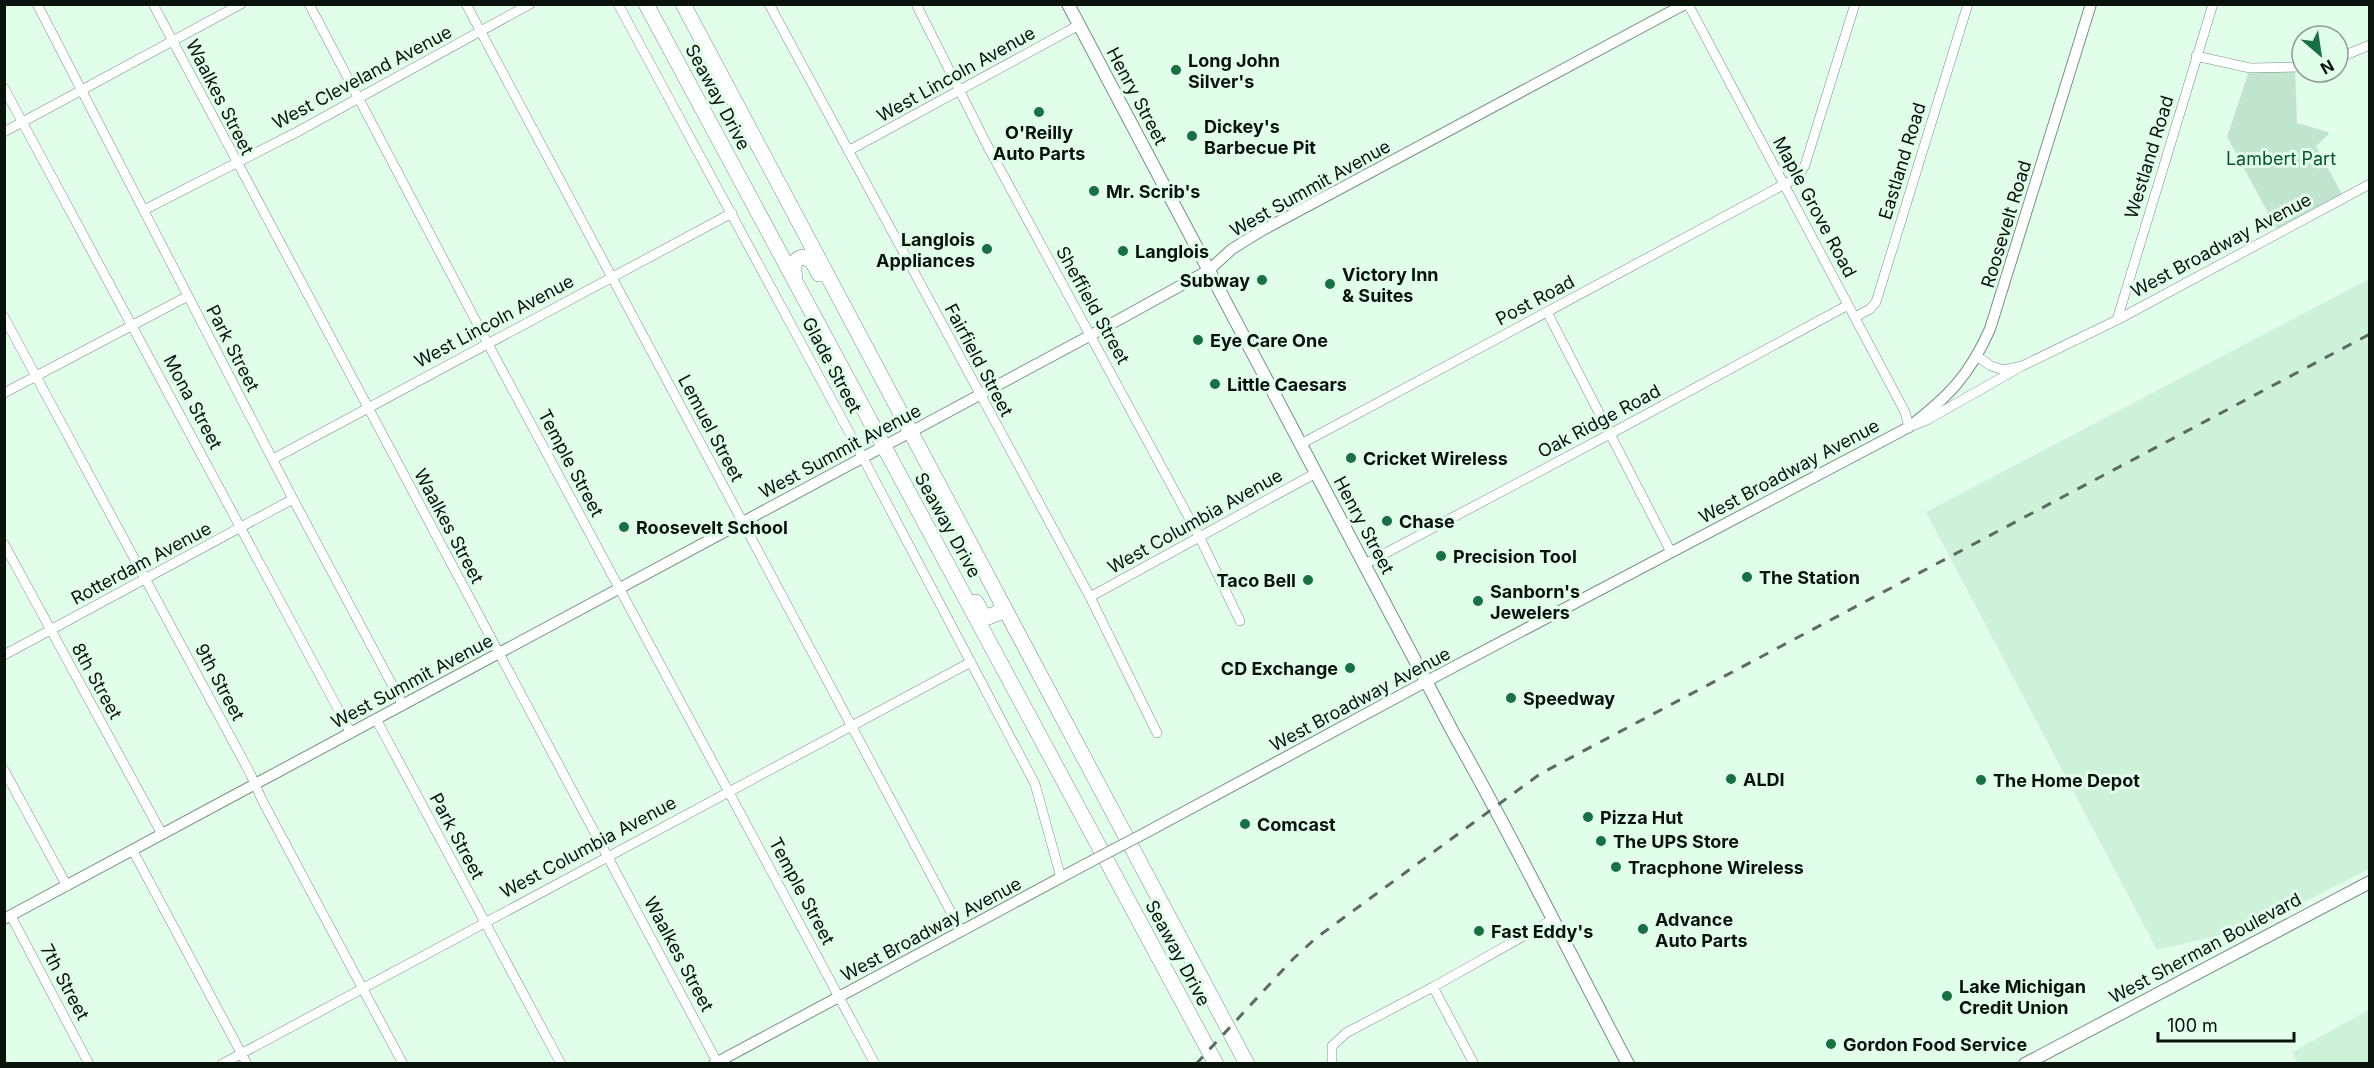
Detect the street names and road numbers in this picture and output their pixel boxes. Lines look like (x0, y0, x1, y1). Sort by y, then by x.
street label: West Cleveland Avenue (269, 21, 455, 133)
street label: West Lincoln Avenue (873, 22, 1039, 126)
street label: Waalkes Street (182, 36, 258, 158)
street label: Seaway Drive (681, 41, 755, 153)
street label: Henry Street (1102, 44, 1172, 148)
street label: Westland Road (2120, 93, 2178, 221)
street label: Eastland Road (1874, 100, 1930, 222)
street label: Maple Grove Road (1769, 133, 1861, 281)
street label: West Summit Avenue (1226, 135, 1394, 241)
street label: Roosevelt Road (1977, 158, 2035, 290)
street label: West Broadway Avenue (2127, 189, 2315, 301)
street label: Sheffield Street (1052, 242, 1134, 368)
street label: West Lincoln Avenue (411, 270, 577, 372)
street label: Post Road (1492, 271, 1578, 329)
street label: Fairfield Street (941, 300, 1018, 420)
street label: Park Street (202, 301, 264, 395)
street label: Glade Street (798, 314, 866, 416)
street label: Mona Street (159, 351, 227, 453)
street label: Lemuel Street (674, 371, 748, 485)
street label: Oak Ridge Road (1534, 380, 1664, 462)
street label: West Summit Avenue (756, 399, 924, 503)
street label: Temple Street (534, 406, 608, 520)
street label: West Broadway Avenue (1695, 415, 1883, 527)
street label: West Columbia Avenue (1104, 464, 1286, 578)
street label: Waalkes Street (410, 465, 488, 587)
street label: Seaway Drive (911, 469, 985, 581)
street label: Henry Street (1329, 473, 1399, 577)
street label: Rotterdam Avenue (67, 517, 215, 609)
street label: West Summit Avenue (328, 629, 496, 733)
street label: 8th Street (68, 639, 126, 723)
street label: 9th Street (191, 640, 249, 724)
street label: West Broadway Avenue (1266, 643, 1454, 755)
street label: Park Street (426, 789, 488, 883)
street label: West Columbia Avenue (496, 792, 680, 902)
street label: Temple Street (765, 834, 839, 948)
street label: West Broadway Avenue (837, 873, 1025, 985)
street label: West Sherman Boulevard (2105, 888, 2305, 1008)
street label: Waalkes Street (640, 893, 718, 1015)
street label: Seaway Drive (1141, 897, 1215, 1009)
street label: 7th Street (36, 941, 94, 1023)

